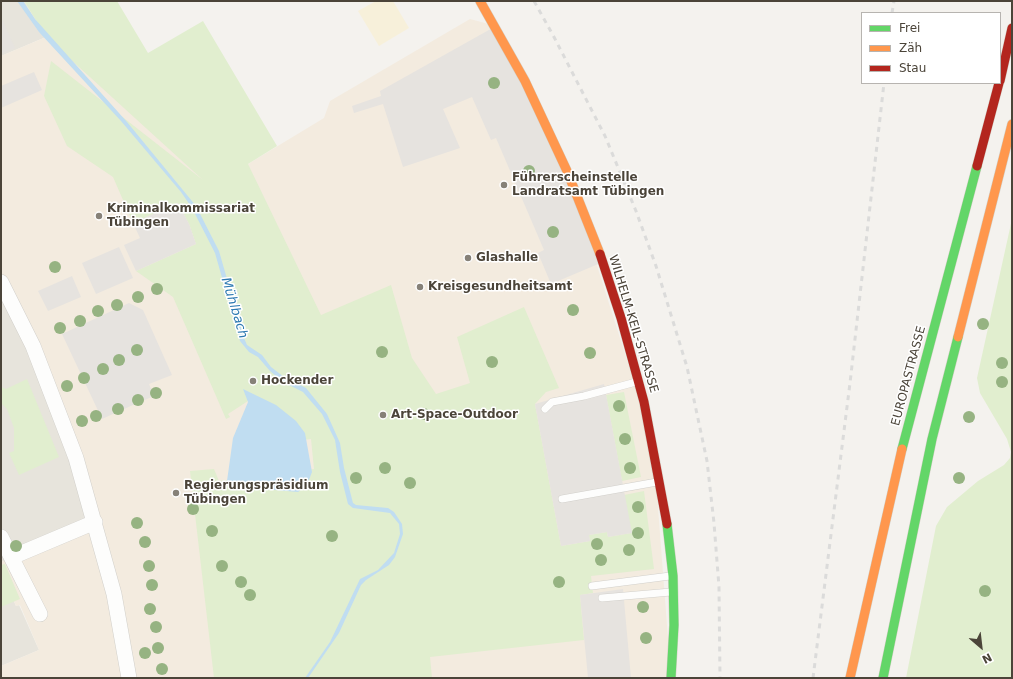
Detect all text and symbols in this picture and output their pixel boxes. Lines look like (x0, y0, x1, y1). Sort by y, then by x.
legend (861, 12, 1001, 84)
text: Frei (899, 21, 920, 35)
text: Zäh (899, 41, 922, 55)
text: Stau (899, 61, 926, 75)
place label: Führerscheinstelle Landratsamt Tübingen (512, 171, 664, 199)
marker: Führerscheinstelle Landratsamt Tübingen (499, 180, 509, 190)
place label: Kriminalkommissariat Tübingen (107, 202, 255, 230)
marker: Kriminalkommissariat Tübingen (94, 211, 104, 221)
place label: Glashalle (476, 251, 538, 265)
marker: Glashalle (463, 253, 473, 263)
street label: WILHELM-KEIL-STRASSE (605, 253, 661, 395)
water label: Mühlbach (217, 276, 251, 340)
place label: Kreisgesundheitsamt (428, 280, 572, 294)
marker: Kreisgesundheitsamt (415, 282, 425, 292)
street label: EUROPASTRASSE (889, 325, 929, 427)
place label: Hockender (261, 374, 333, 388)
marker: Hockender (248, 376, 258, 386)
place label: Art-Space-Outdoor (391, 408, 518, 422)
marker: Art-Space-Outdoor (378, 410, 388, 420)
place label: Regierungspräsidium Tübingen (184, 479, 329, 507)
marker: Regierungspräsidium Tübingen (171, 488, 181, 498)
north arrow (961, 627, 1001, 667)
text: N (980, 650, 994, 666)

